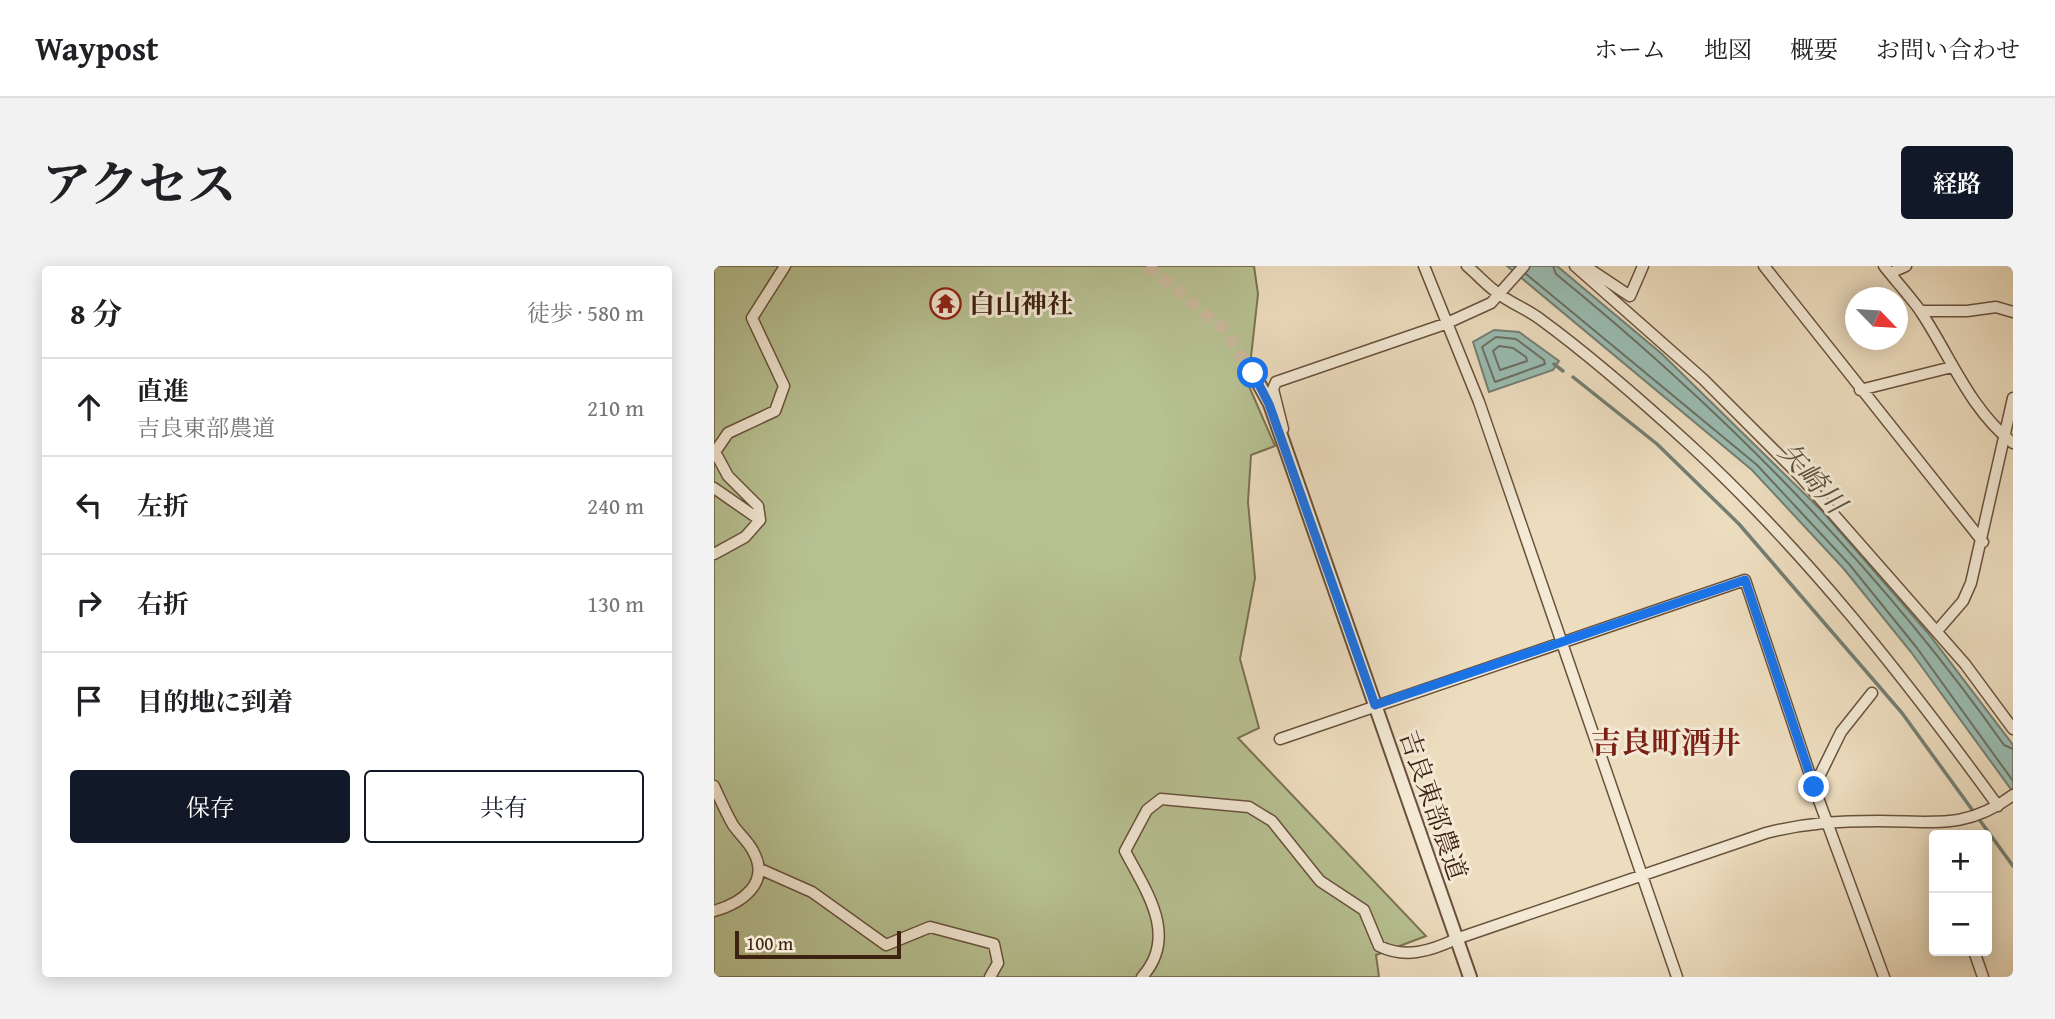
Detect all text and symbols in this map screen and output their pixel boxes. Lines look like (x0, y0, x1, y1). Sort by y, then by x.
text: Waypost (35, 24, 159, 72)
text: ホーム (1594, 32, 1666, 67)
text: 地図 (1704, 32, 1752, 67)
text: 概要 (1790, 32, 1838, 67)
text: お問い合わせ (1876, 32, 2020, 67)
button: 経路 (1901, 146, 2013, 219)
text: アクセス (42, 147, 237, 219)
place label: 白山神社 (969, 284, 1073, 323)
temple icon: 白山神社 (929, 286, 963, 320)
north arrow (1845, 287, 1908, 350)
text: 8 分 (70, 291, 122, 335)
text: 徒歩 · 580 m (527, 296, 644, 329)
route start (1237, 357, 1268, 388)
text: 直進 (137, 371, 189, 410)
icon: ahead (70, 388, 108, 426)
text: 210 m (587, 391, 644, 424)
text: 吉良東部農道 (137, 411, 275, 444)
water label: 矢崎川 (1770, 432, 1858, 524)
icon: left (70, 486, 108, 524)
text: 左折 (137, 486, 189, 525)
text: 240 m (587, 489, 644, 522)
icon: right (70, 584, 108, 622)
text: 右折 (137, 584, 189, 623)
text: 130 m (587, 587, 644, 620)
icon: arrive (70, 682, 108, 720)
text: 目的地に到着 (137, 682, 293, 721)
district label: 吉良町酒井 (1591, 720, 1741, 764)
street label: 吉良東部農道 (1390, 725, 1478, 885)
button: 保存 (70, 770, 350, 843)
button: 共有 (364, 770, 644, 843)
route end (1798, 771, 1829, 802)
map controls (1929, 830, 1992, 956)
button: + (1929, 830, 1992, 893)
button: − (1929, 893, 1992, 956)
scale bar (735, 928, 901, 960)
text: 100 m (746, 929, 793, 957)

